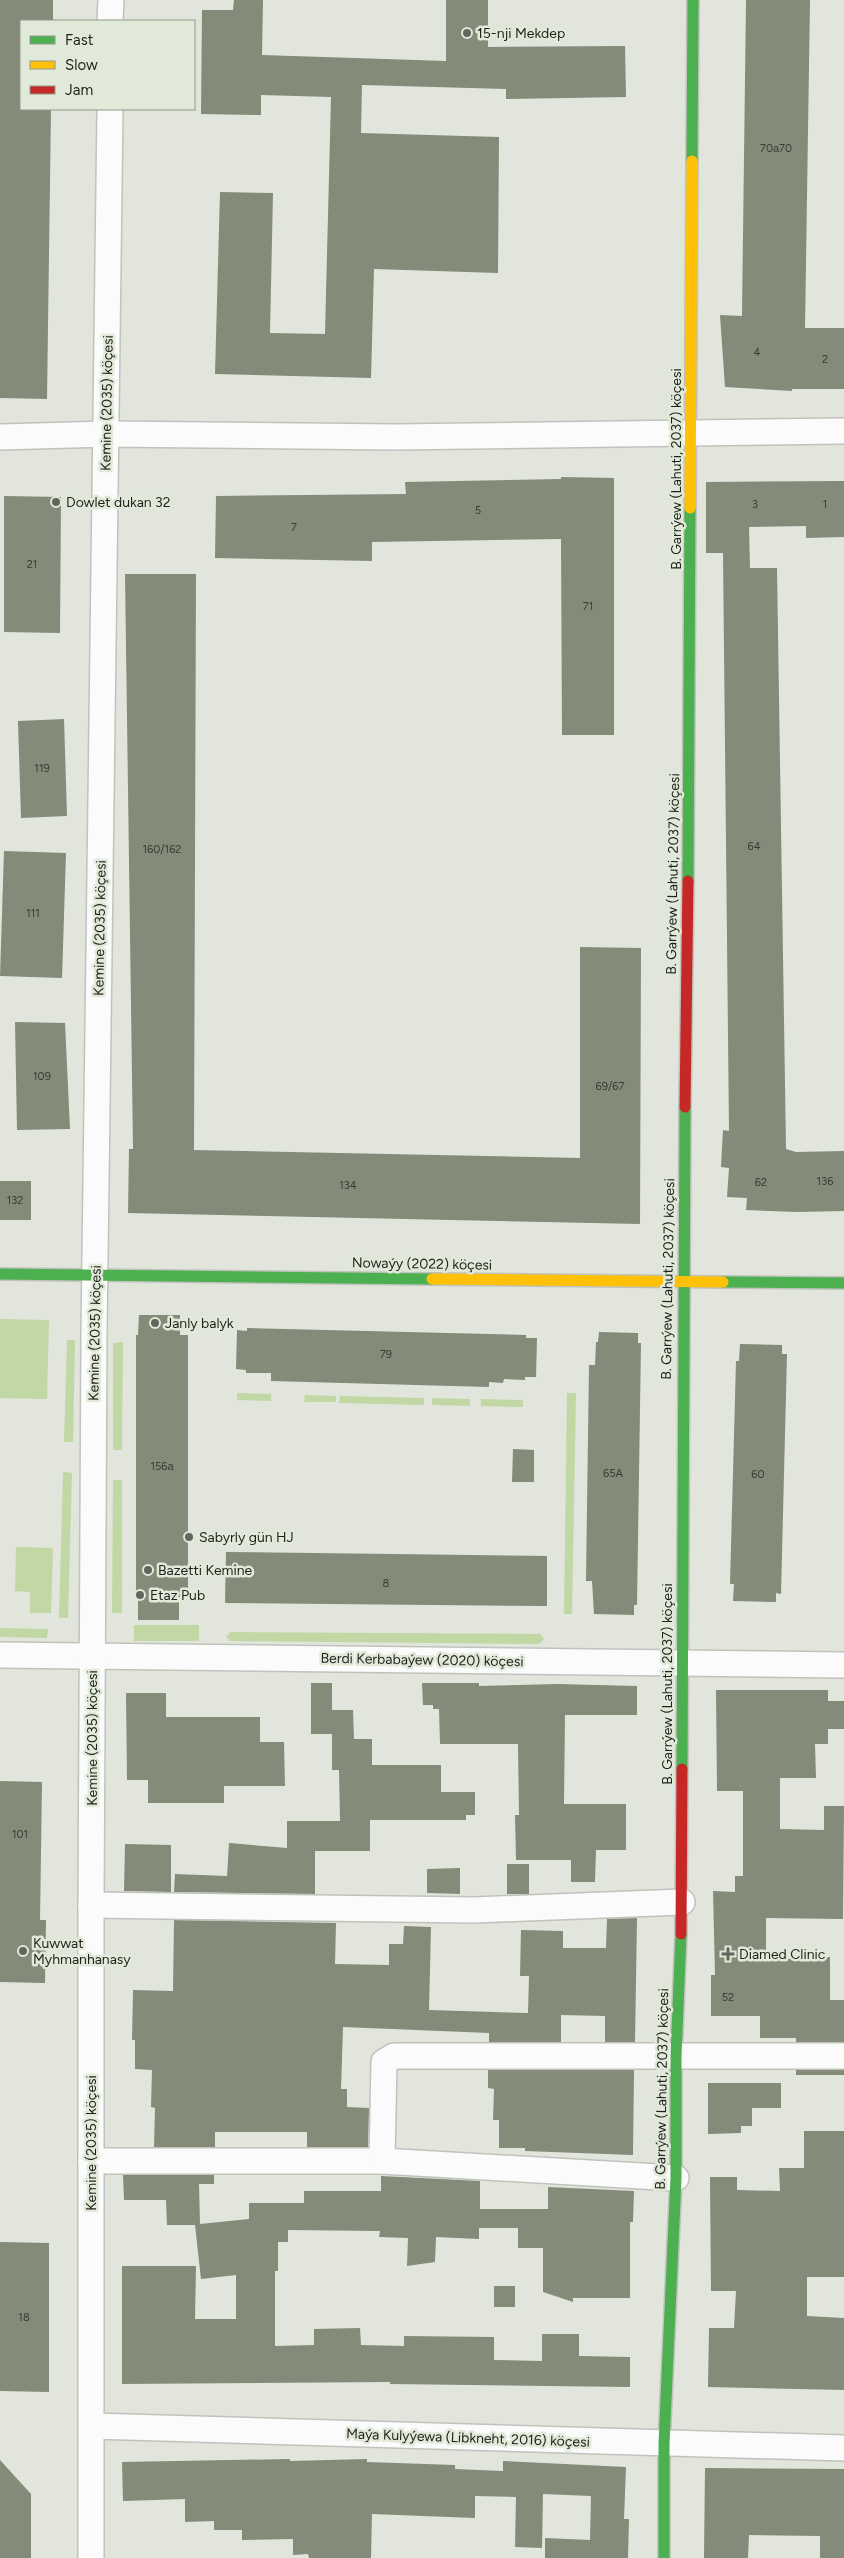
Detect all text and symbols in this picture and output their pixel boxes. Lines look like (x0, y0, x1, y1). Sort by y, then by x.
legend (20, 20, 195, 110)
place label: 15-nji Mekdep (477, 25, 565, 42)
marker: 15-nji Mekdep (461, 27, 473, 39)
text: Fast (65, 31, 94, 49)
text: Slow (65, 56, 98, 74)
text: Jam (65, 81, 93, 99)
house number: 70а70 (760, 142, 792, 155)
street label: Kemine (2035) köçesi (97, 335, 117, 471)
house number: 4 (754, 346, 761, 359)
house number: 2 (822, 353, 828, 366)
street label: B. Garrýew (Lahuti, 2037) köçesi (668, 368, 685, 570)
place label: Dowlet dukan 32 (66, 494, 171, 511)
marker: Dowlet dukan 32 (50, 496, 62, 508)
house number: 3 (752, 498, 758, 511)
house number: 1 (823, 498, 827, 511)
house number: 5 (475, 504, 481, 517)
house number: 7 (291, 521, 297, 534)
house number: 21 (27, 558, 37, 571)
house number: 71 (583, 600, 593, 613)
house number: 119 (34, 762, 50, 775)
street label: B. Garrýew (Lahuti, 2037) köçesi (663, 773, 683, 975)
house number: 64 (747, 840, 761, 853)
house number: 160/162 (142, 843, 182, 856)
street label: Kemine (2035) köçesi (90, 860, 110, 996)
house number: 111 (26, 907, 40, 920)
house number: 109 (33, 1070, 51, 1083)
house number: 69/67 (596, 1080, 625, 1093)
house number: 136 (817, 1175, 833, 1188)
house number: 62 (755, 1176, 767, 1189)
street label: B. Garrýew (Lahuti, 2037) köçesi (658, 1178, 678, 1380)
house number: 134 (339, 1179, 357, 1192)
house number: 132 (7, 1194, 23, 1207)
street label: Nowaýy (2022) köçesi (352, 1254, 492, 1274)
street label: Kemine (2035) köçesi (85, 1265, 105, 1401)
place label: Janly balyk (165, 1315, 234, 1332)
marker: Janly balyk (149, 1317, 161, 1329)
house number: 79 (380, 1348, 392, 1361)
house number: 156а (150, 1460, 174, 1473)
house number: 65A (603, 1467, 624, 1480)
house number: 60 (751, 1468, 765, 1481)
place label: Sabyrly gün HJ (199, 1529, 294, 1546)
marker: Sabyrly gün HJ (183, 1531, 195, 1543)
place label: Bazetti Kemine (158, 1562, 253, 1579)
marker: Bazetti Kemine (142, 1564, 154, 1576)
house number: 8 (383, 1577, 390, 1590)
street label: B. Garrýew (Lahuti, 2037) köçesi (659, 1583, 676, 1785)
place label: Etaz Pub (150, 1587, 205, 1604)
marker: Etaz Pub (134, 1589, 146, 1601)
street label: Berdi Kerbabaýew (2020) köçesi (320, 1650, 524, 1670)
street label: Kemine (2035) köçesi (84, 1670, 101, 1806)
house number: 101 (12, 1828, 28, 1841)
place label: Kuwwat Myhmanhanasy (33, 1935, 131, 1968)
marker: Kuwwat Myhmanhanasy (17, 1945, 29, 1957)
place label: Diamed Clinic (739, 1946, 826, 1963)
marker: Diamed Clinic (721, 1947, 735, 1961)
street label: B. Garrýew (Lahuti, 2037) köçesi (652, 1988, 672, 2190)
house number: 52 (722, 1991, 734, 2004)
street label: Kemine (2035) köçesi (83, 2075, 100, 2211)
house number: 18 (18, 2311, 30, 2324)
street label: Maýa Kulyýewa (Libkneht, 2016) köçesi (346, 2425, 590, 2451)

